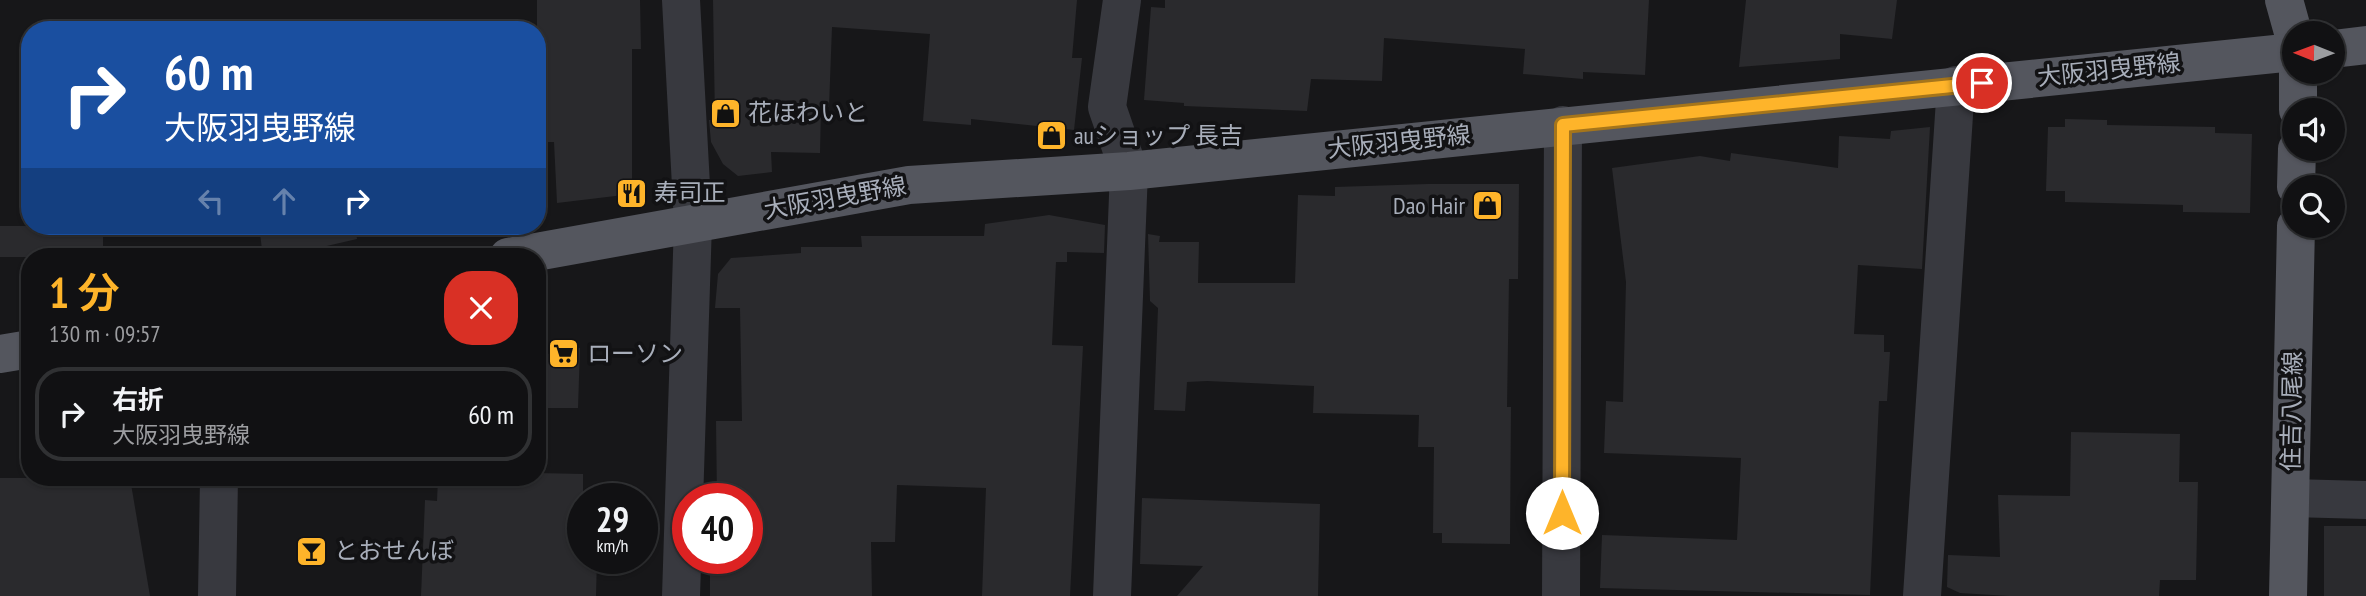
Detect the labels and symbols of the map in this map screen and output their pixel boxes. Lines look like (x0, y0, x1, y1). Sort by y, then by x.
north arrow (2282, 21, 2345, 84)
street label: 大阪羽曳野線 (2036, 47, 2182, 92)
pin (1952, 53, 2012, 113)
shop icon: 花ほわいと (708, 96, 742, 130)
place label: 花ほわいと (748, 97, 868, 128)
shop icon: auショップ 長吉 (1034, 119, 1068, 153)
street label: 大阪羽曳野線 (1326, 119, 1472, 164)
place label: auショップ 長吉 (1074, 120, 1243, 151)
street label: 大阪羽曳野線 (761, 170, 909, 225)
restaurant icon: 寿司正 (614, 176, 648, 210)
place label: 寿司正 (654, 177, 726, 208)
shop icon: Dao Hair (1471, 189, 1505, 223)
place label: Dao Hair (1393, 190, 1465, 221)
supermarket icon: ローソン (547, 337, 581, 371)
place label: ローソン (587, 338, 683, 369)
street label: 住吉八尾線 (2275, 351, 2308, 471)
position arrow (1525, 476, 1599, 550)
speed limit sign: 40 (672, 483, 763, 574)
bar icon: とおせんぼ (294, 534, 328, 568)
place label: とおせんぼ (334, 535, 454, 566)

